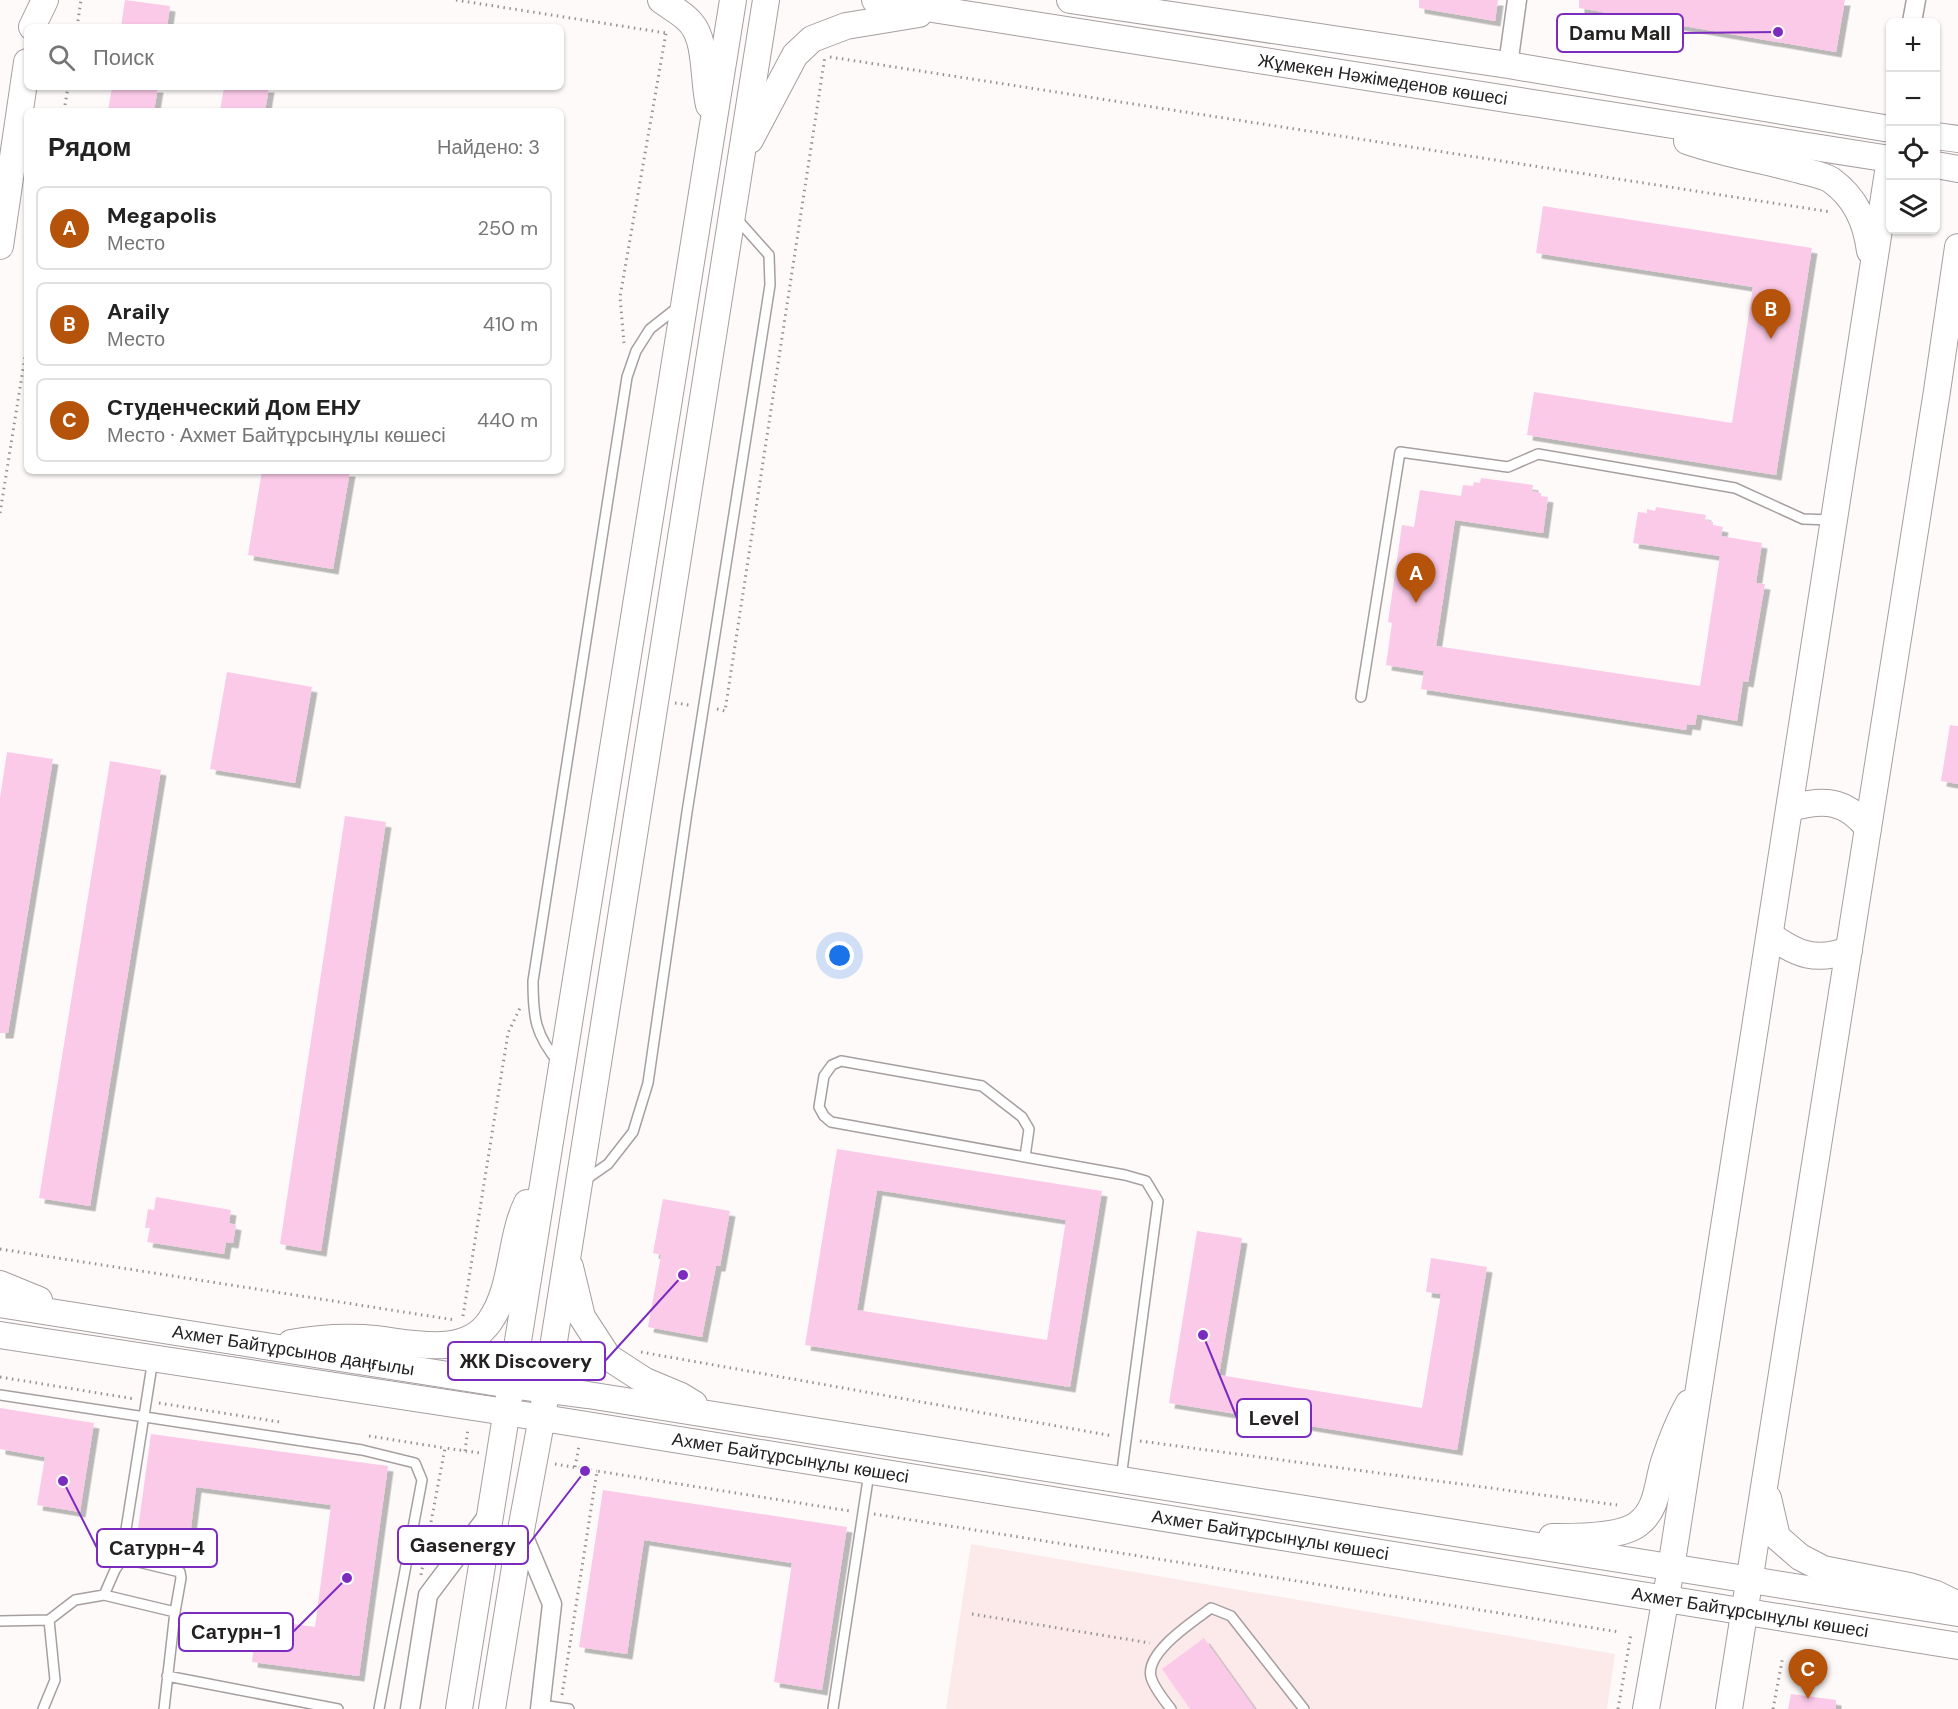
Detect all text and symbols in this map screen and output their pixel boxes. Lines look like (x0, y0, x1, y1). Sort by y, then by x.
callout: Damu Mall (1557, 14, 1683, 52)
map controls (1886, 18, 1940, 234)
button: + (1886, 18, 1940, 72)
text: Damu Mall (1569, 20, 1671, 46)
search box (24, 24, 564, 90)
icon: search (45, 41, 78, 74)
text: Поиск (93, 43, 154, 72)
street label: Жұмекен Нәжімеденов көшесі (1256, 48, 1509, 111)
button: − (1886, 72, 1940, 126)
button: locate (1886, 126, 1940, 180)
text: Рядом (48, 130, 131, 164)
text: Найдено: 3 (437, 134, 540, 160)
button: layers (1886, 180, 1940, 234)
text: Megapolis (107, 201, 217, 230)
text: A (62, 215, 77, 241)
text: 250 m (477, 215, 538, 241)
text: Место (107, 230, 165, 256)
pin: B (1752, 290, 1790, 339)
text: Araily (107, 297, 170, 326)
text: B (63, 311, 76, 337)
text: 410 m (483, 311, 538, 337)
text: Место (107, 326, 165, 352)
text: Студенческий Дом ЕНУ (107, 393, 360, 422)
text: C (62, 407, 77, 433)
text: 440 m (477, 407, 538, 433)
text: Место · Ахмет Байтұрсынұлы көшесі (107, 422, 446, 448)
pin: A (1396, 554, 1436, 603)
your location (825, 941, 854, 970)
street label: Ахмет Байтұрсынов даңғылы (171, 1319, 416, 1382)
callout: ЖК Discovery (448, 1342, 605, 1380)
text: ЖК Discovery (459, 1348, 592, 1374)
callout: Level (1237, 1399, 1311, 1437)
text: Level (1249, 1405, 1299, 1431)
street label: Ахмет Байтұрсынұлы көшесі (670, 1427, 911, 1489)
street label: Ахмет Байтұрсынұлы көшесі (1150, 1504, 1390, 1566)
callout: Gasenergy (398, 1526, 528, 1564)
callout: Сатурн-4 (97, 1529, 217, 1567)
text: Gasenergy (410, 1532, 516, 1558)
text: Сатурн-4 (109, 1535, 205, 1561)
street label: Ахмет Байтұрсынұлы көшесі (1630, 1582, 1870, 1643)
callout: Сатурн-1 (179, 1613, 293, 1651)
text: Сатурн-1 (191, 1619, 281, 1645)
pin: C (1788, 1650, 1828, 1699)

